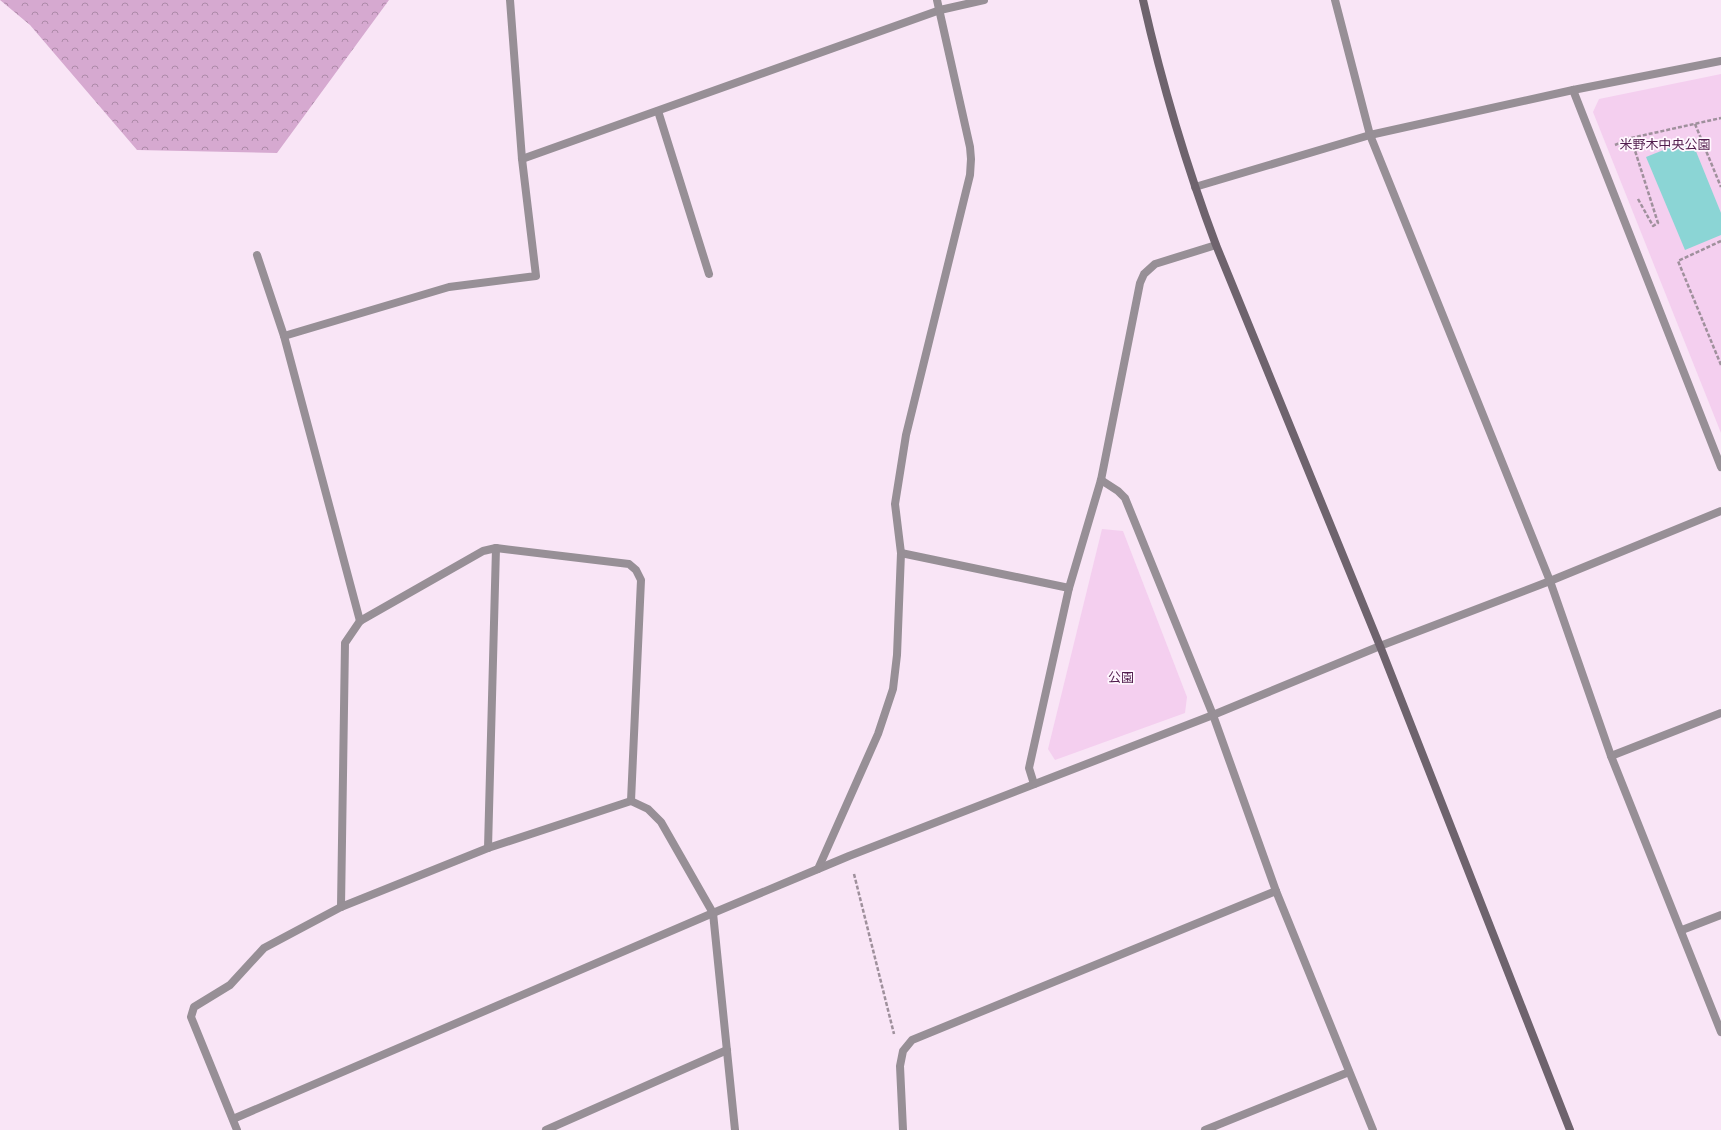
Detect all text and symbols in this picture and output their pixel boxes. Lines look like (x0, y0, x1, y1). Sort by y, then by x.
park label: 米野木中央公園 (1619, 136, 1711, 152)
park label: 公園 (1108, 669, 1134, 685)

